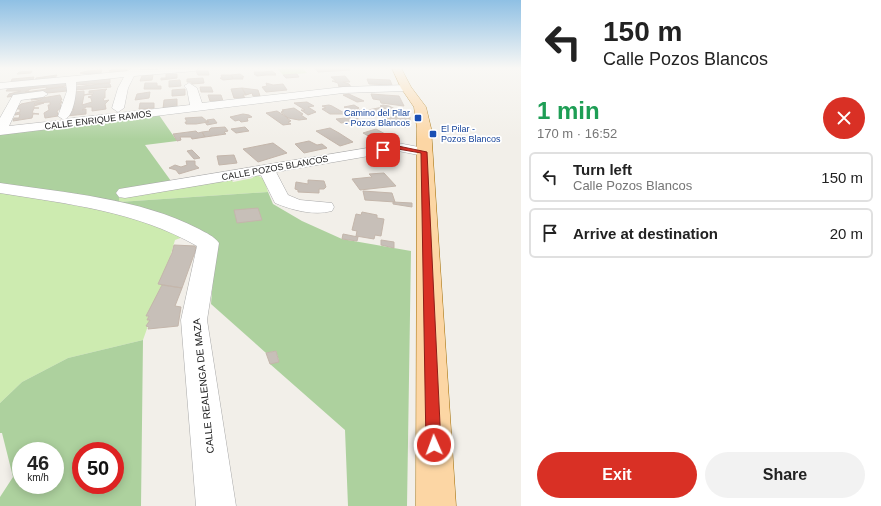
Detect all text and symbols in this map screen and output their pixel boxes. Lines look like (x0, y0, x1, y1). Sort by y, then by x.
icon: left (537, 16, 589, 68)
text: 150 m (603, 16, 682, 47)
text: Calle Pozos Blancos (603, 49, 768, 69)
text: 1 min (537, 97, 600, 124)
button: close (823, 97, 865, 139)
street label: CALLE ENRIQUE RAMOS (44, 108, 152, 132)
place label: Camino del Pilar - Pozos Blancos (344, 108, 410, 128)
marker: Camino del Pilar - Pozos Blancos (413, 113, 423, 123)
place label: El Pilar - Pozos Blancos (441, 124, 501, 144)
text: 170 m · 16:52 (537, 126, 617, 141)
marker: El Pilar - Pozos Blancos (428, 129, 438, 139)
pin (366, 133, 400, 167)
icon: arrive (372, 139, 394, 161)
street label: CALLE POZOS BLANCOS (221, 154, 329, 182)
text: Turn left (573, 161, 632, 178)
icon: left (539, 166, 561, 188)
text: 150 m (821, 169, 863, 186)
text: Calle Pozos Blancos (573, 178, 692, 193)
icon: arrive (539, 222, 561, 244)
text: Arrive at destination (573, 225, 718, 242)
text: 20 m (830, 225, 863, 242)
street label: CALLE REALENGA DE MAZA (191, 318, 216, 454)
position arrow (413, 424, 455, 466)
speed limit sign: 50 (72, 442, 124, 494)
text: 46 (27, 452, 49, 474)
button: Exit (537, 452, 697, 498)
button: Share (705, 452, 865, 498)
text: km/h (27, 472, 49, 483)

